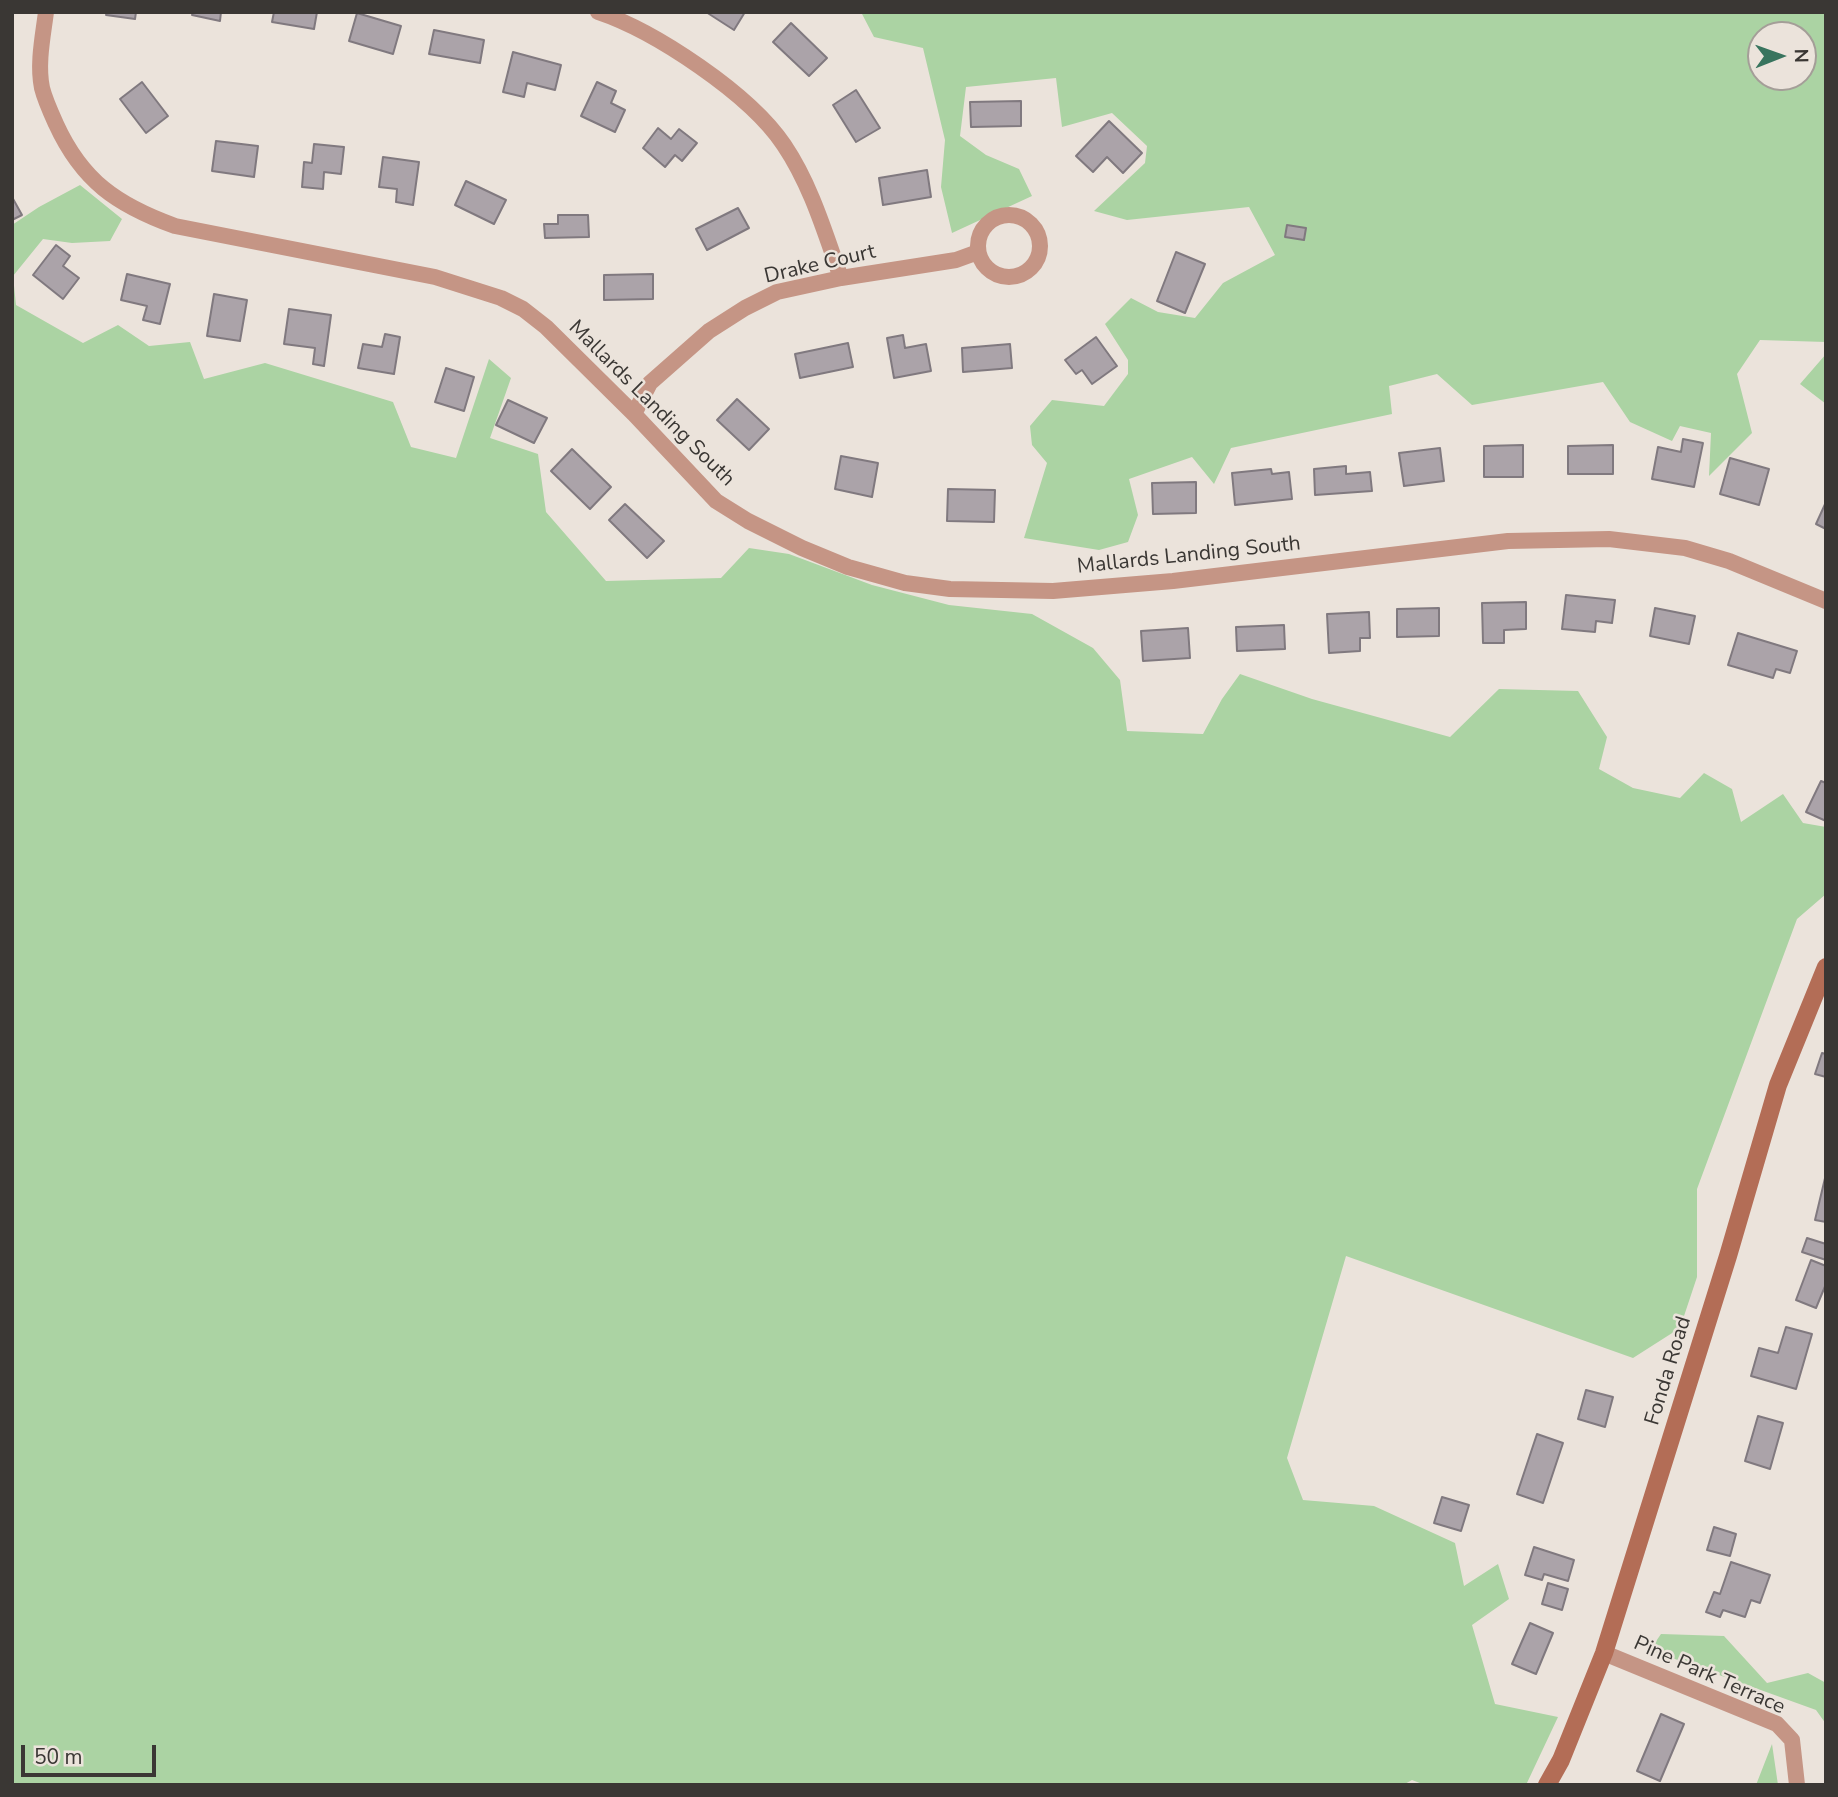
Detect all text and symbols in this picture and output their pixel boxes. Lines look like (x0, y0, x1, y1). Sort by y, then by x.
north arrow (1747, 21, 1817, 91)
text: N (1788, 48, 1814, 63)
street label: Drake Court (762, 240, 878, 290)
street label: Mallards Landing South (563, 316, 739, 492)
street label: Mallards Landing South (1076, 532, 1302, 580)
street label: Fonda Road (1641, 1314, 1697, 1428)
street label: Pine Park Terrace (1629, 1631, 1789, 1721)
scale bar (24, 1730, 159, 1774)
text: 50 m (34, 1743, 83, 1771)

